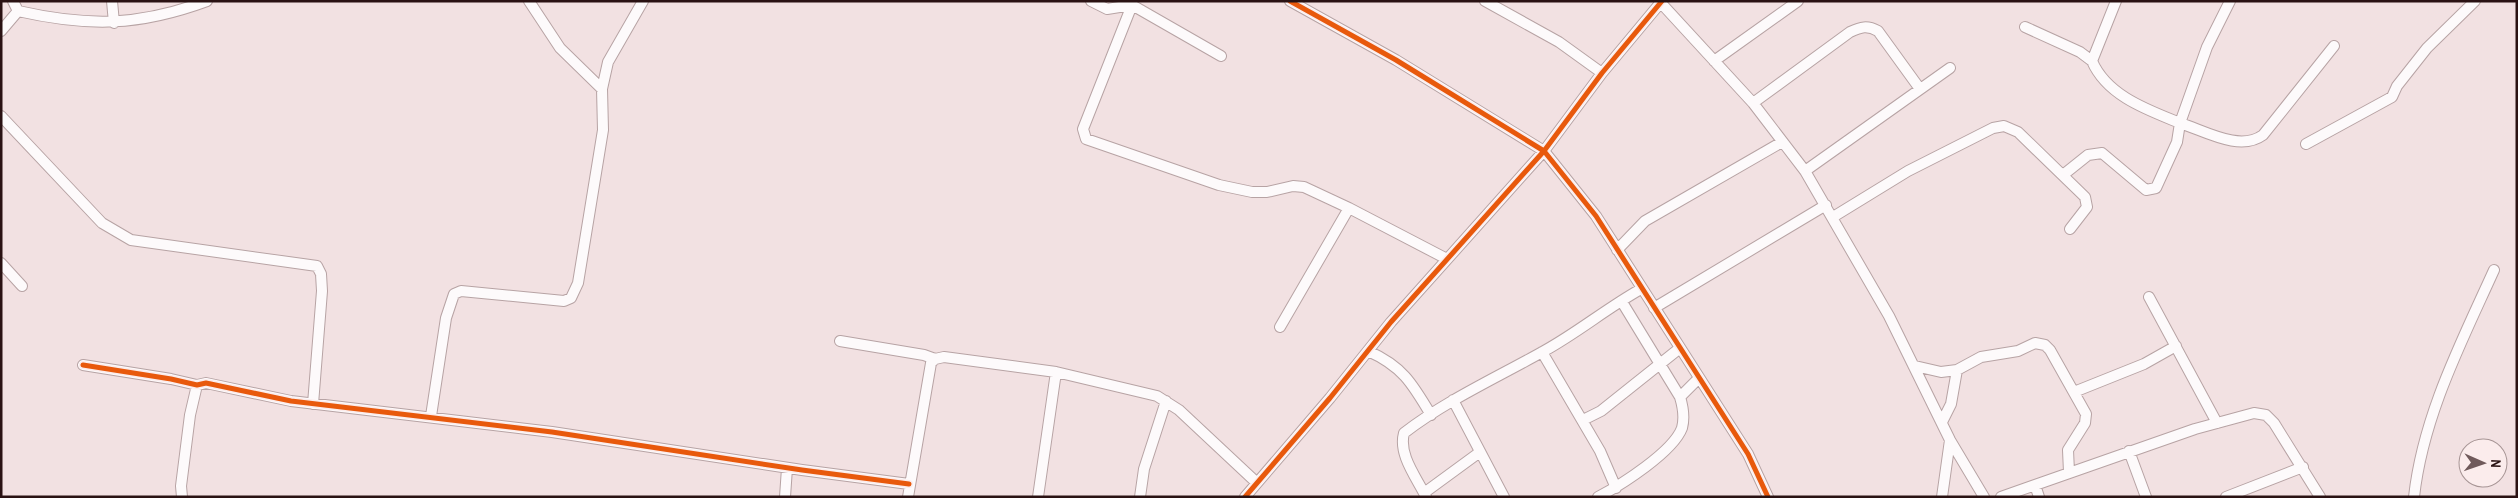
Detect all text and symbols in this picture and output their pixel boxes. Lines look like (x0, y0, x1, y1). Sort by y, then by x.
north arrow (2458, 438, 2508, 488)
text: N (2487, 459, 2505, 468)

